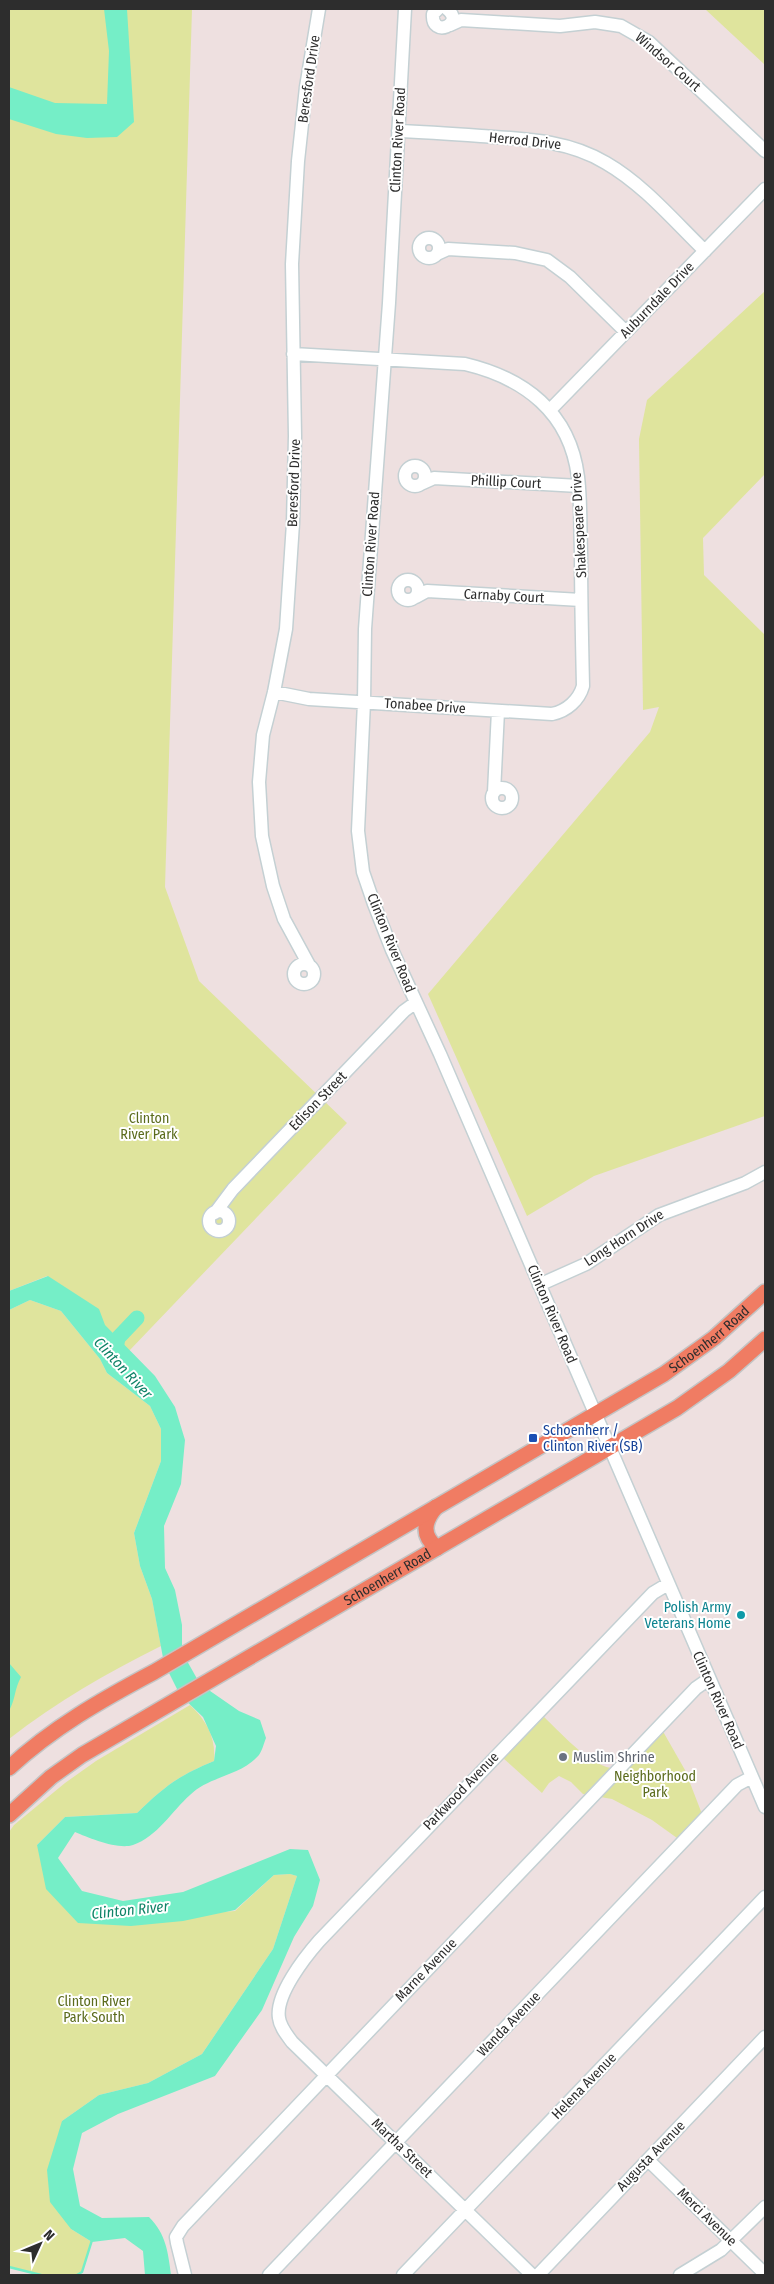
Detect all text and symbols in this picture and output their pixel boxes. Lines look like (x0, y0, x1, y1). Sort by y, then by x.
street label: Windsor Court (632, 29, 705, 95)
street label: Beresford Drive (294, 34, 324, 124)
street label: Clinton River Road (387, 87, 409, 193)
street label: Herrod Drive (488, 129, 562, 153)
street label: Auburndale Drive (616, 258, 698, 342)
street label: Beresford Drive (284, 438, 304, 527)
street label: Phillip Court (470, 472, 542, 492)
street label: Shakespeare Drive (568, 472, 590, 578)
street label: Clinton River Road (359, 491, 383, 597)
street label: Carnaby Court (463, 585, 545, 607)
street label: Tonabee Drive (384, 695, 466, 717)
street label: Clinton River Road (363, 891, 419, 995)
street label: Edison Street (286, 1068, 351, 1134)
park label: Clinton River Park (120, 1110, 178, 1143)
street label: Long Horn Drive (581, 1206, 667, 1270)
street label: Clinton River Road (524, 1262, 580, 1366)
street label: Schoenherr Road (665, 1302, 753, 1376)
water label: Clinton River (90, 1334, 157, 1403)
place label: Schoenherr / Clinton River (SB) (543, 1422, 642, 1455)
marker: Schoenherr / Clinton River (SB) (527, 1432, 539, 1444)
street label: Schoenherr Road (340, 1545, 434, 1609)
place label: Polish Army Veterans Home (645, 1599, 732, 1632)
marker: Polish Army Veterans Home (735, 1609, 747, 1621)
street label: Clinton River Road (689, 1648, 747, 1752)
street label: Parkwood Avenue (420, 1748, 502, 1833)
place label: Muslim Shrine (573, 1749, 655, 1766)
marker: Muslim Shrine (557, 1751, 569, 1763)
park label: Neighborhood Park (614, 1768, 696, 1801)
water label: Clinton River (91, 1897, 170, 1923)
street label: Marne Avenue (392, 1935, 460, 2005)
street label: Wanda Avenue (474, 1988, 544, 2060)
park label: Clinton River Park South (57, 1993, 131, 2026)
street label: Helena Avenue (548, 2049, 620, 2123)
street label: Martha Street (368, 2115, 436, 2182)
street label: Augusta Avenue (613, 2117, 689, 2195)
street label: Merci Avenue (674, 2184, 740, 2250)
north arrow (15, 2219, 65, 2269)
text: N (40, 2226, 58, 2244)

